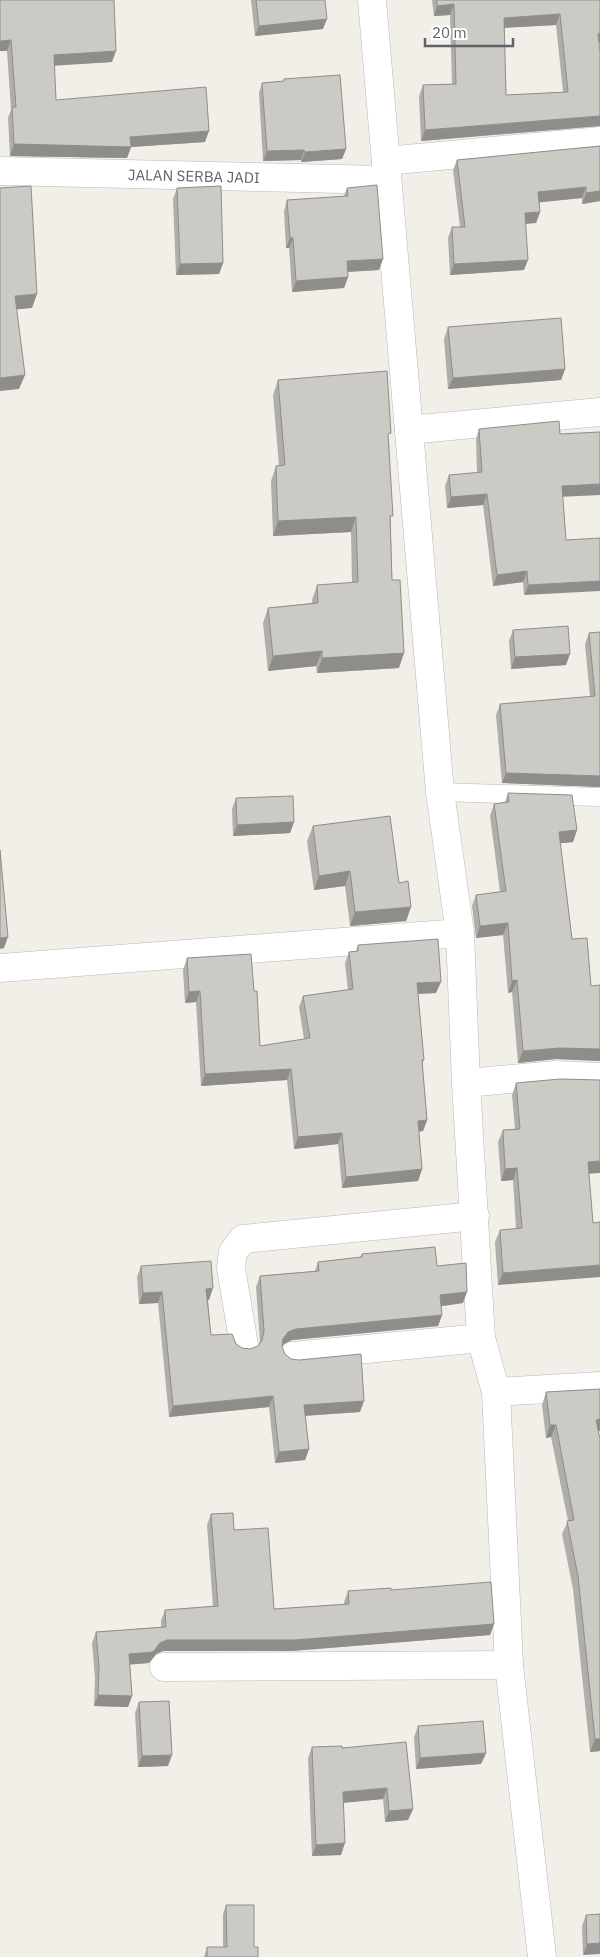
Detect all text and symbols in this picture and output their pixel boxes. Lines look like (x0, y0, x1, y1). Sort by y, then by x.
scale bar (425, 15, 512, 47)
text: 20 m (432, 23, 467, 42)
street label: JALAN SERBA JADI (128, 164, 260, 187)

